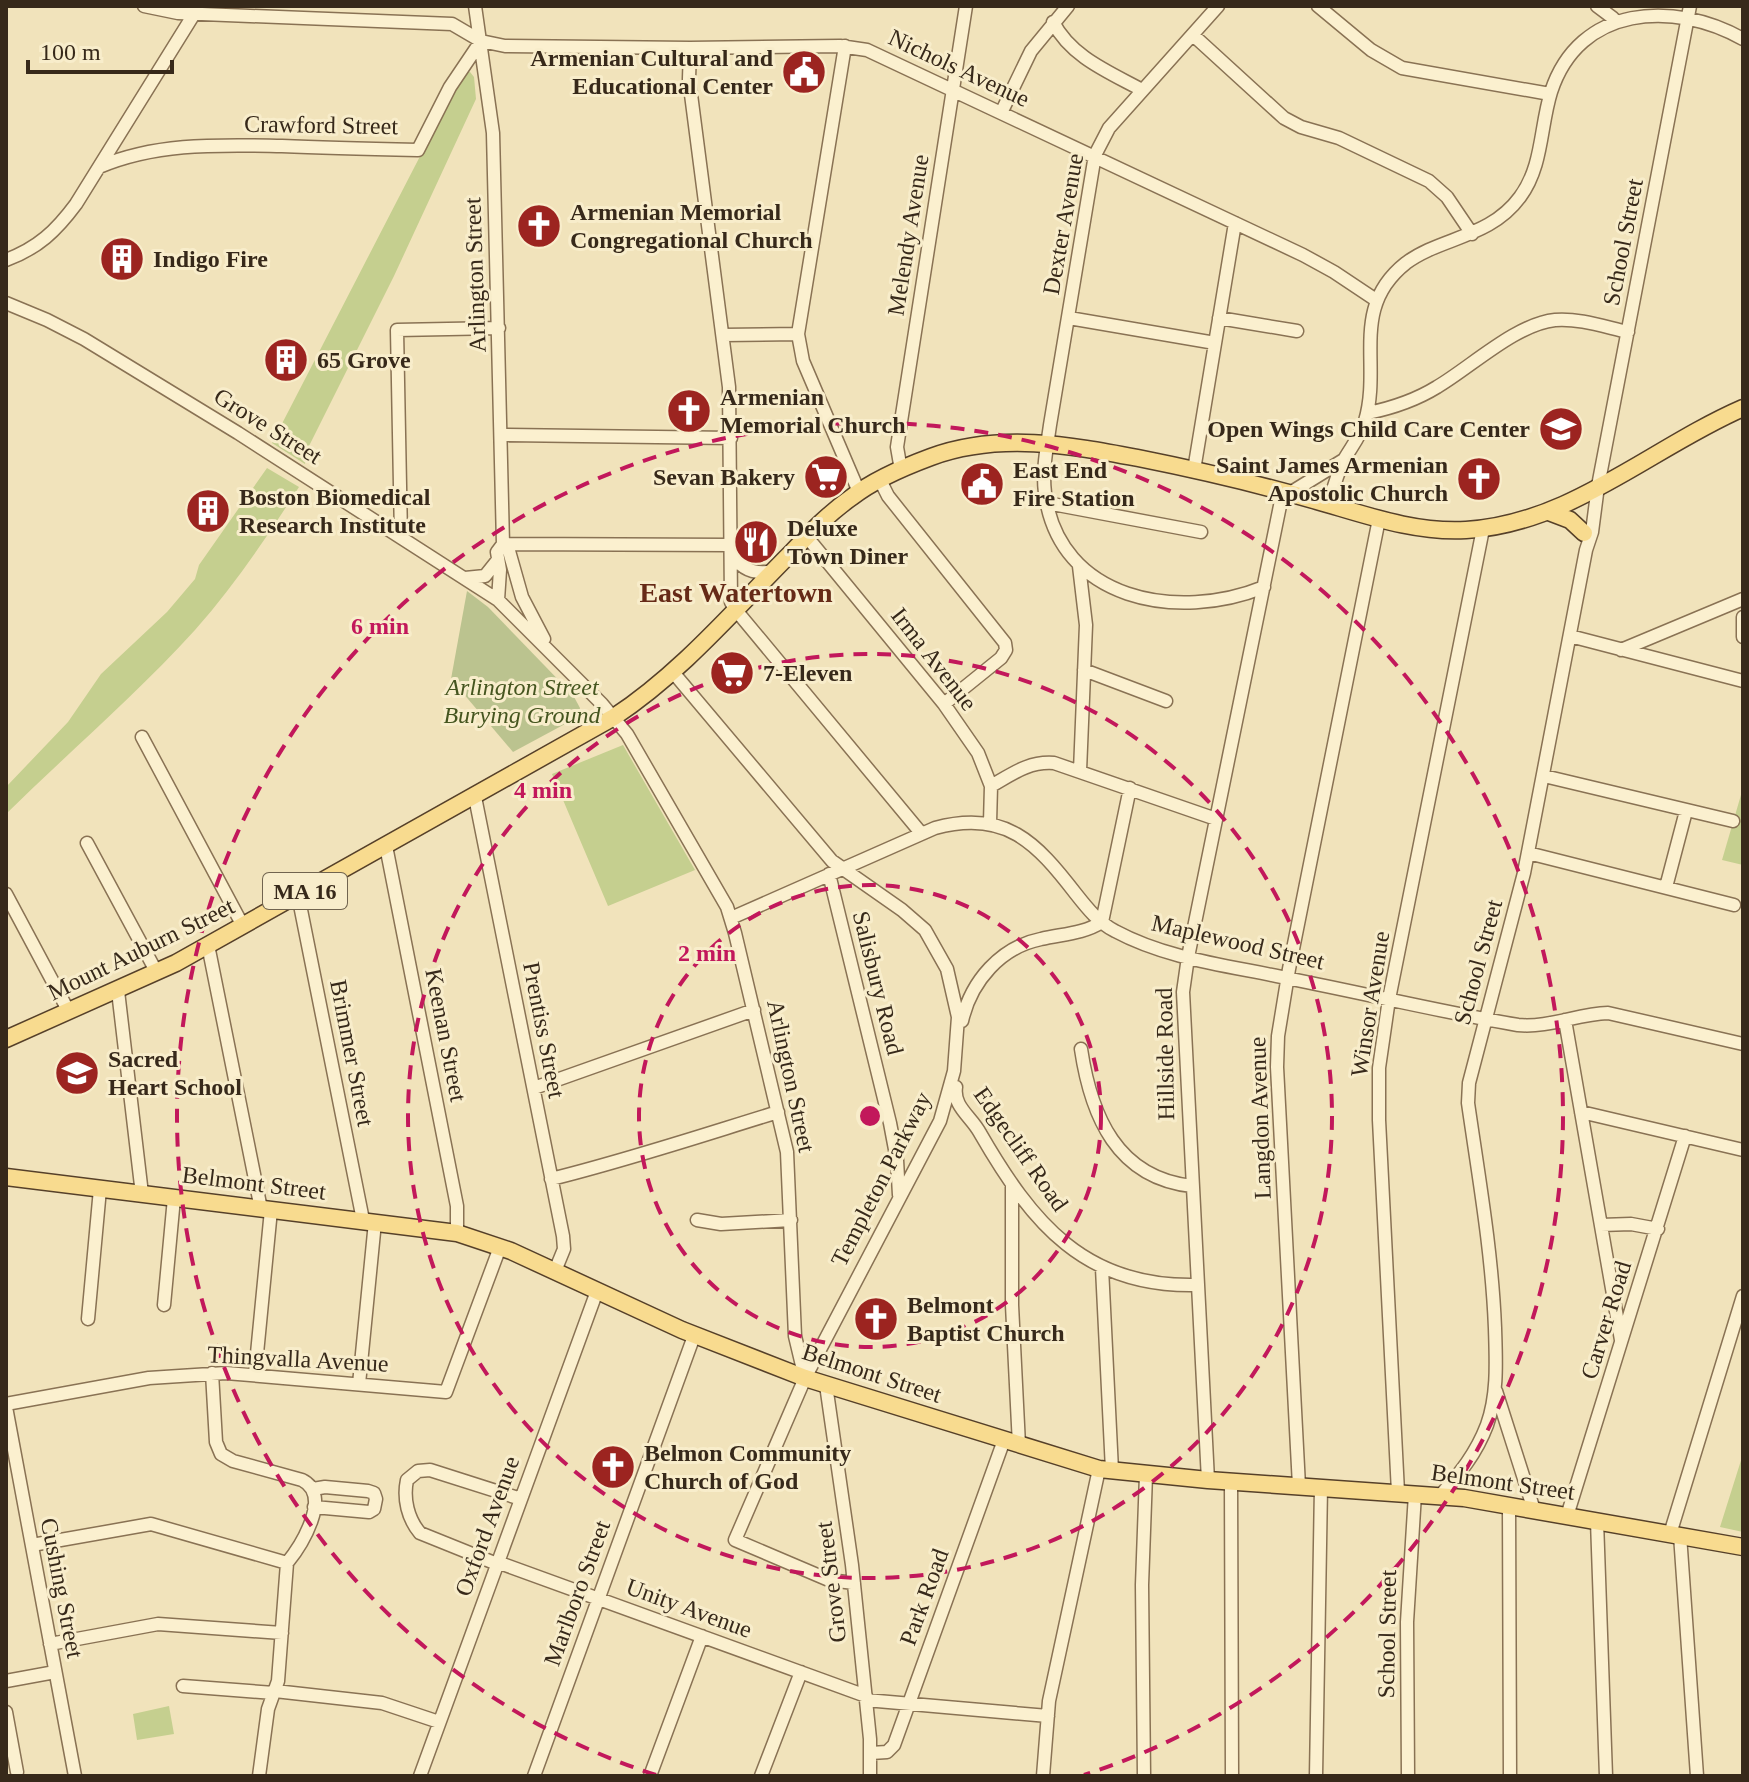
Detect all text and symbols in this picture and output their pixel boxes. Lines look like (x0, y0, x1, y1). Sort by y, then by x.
scale bar (28, 24, 172, 74)
street label: Nichols Avenue (885, 24, 1033, 112)
text: 100 m (40, 39, 101, 65)
place label: Armenian Cultural and Educational Center (530, 45, 774, 99)
public building icon: Armenian Cultural and Educational Center (780, 48, 828, 96)
street label: Crawford Street (244, 111, 399, 139)
street label: Dexter Avenue (1038, 151, 1088, 297)
street label: Melendy Avenue (882, 153, 934, 317)
street label: School Street (1598, 176, 1648, 308)
street label: Arlington Street (459, 197, 491, 353)
place label: Armenian Memorial Congregational Church (570, 199, 812, 253)
church icon: Armenian Memorial Congregational Church (515, 202, 563, 250)
building icon: Indigo Fire (98, 235, 146, 283)
place label: Indigo Fire (153, 246, 268, 272)
building icon: 65 Grove (262, 336, 310, 384)
place label: 65 Grove (317, 347, 411, 373)
street label: Grove Street (209, 383, 327, 470)
place label: Armenian Memorial Church (720, 384, 906, 438)
church icon: Armenian Memorial Church (665, 387, 713, 435)
school or university icon: Open Wings Child Care Center (1537, 405, 1585, 453)
place label: Open Wings Child Care Center (1207, 416, 1530, 442)
place label: Saint James Armenian Apostolic Church (1216, 452, 1448, 506)
supermarket icon: Sevan Bakery (802, 453, 850, 501)
church icon: Saint James Armenian Apostolic Church (1455, 455, 1503, 503)
place label: East End Fire Station (1013, 457, 1135, 511)
public building icon: East End Fire Station (958, 460, 1006, 508)
place label: Sevan Bakery (653, 464, 795, 490)
place label: Boston Biomedical Research Institute (239, 484, 431, 538)
building icon: Boston Biomedical Research Institute (184, 487, 232, 535)
place label: Deluxe Town Diner (787, 515, 908, 569)
restaurant icon: Deluxe Town Diner (732, 518, 780, 566)
district label: East Watertown (639, 577, 833, 608)
street label: Irma Avenue (886, 603, 982, 715)
text: 6 min (351, 613, 409, 639)
supermarket icon: 7-Eleven (708, 649, 756, 697)
place label: 7-Eleven (763, 660, 852, 686)
park label: Arlington Street Burying Ground (443, 674, 602, 728)
text: 4 min (514, 777, 572, 803)
road number: MA 16 (263, 873, 347, 909)
street label: Mount Auburn Street (44, 892, 239, 1005)
street label: School Street (1449, 896, 1507, 1028)
street label: Salisbury Road (848, 908, 908, 1058)
street label: Maplewood Street (1149, 909, 1327, 975)
street label: Winsor Avenue (1346, 929, 1394, 1079)
text: 2 min (678, 940, 736, 966)
street label: Prentiss Street (518, 960, 570, 1101)
street label: Keenan Street (420, 966, 472, 1104)
street label: Brimmer Street (325, 978, 379, 1129)
street label: Hillside Road (1151, 987, 1179, 1121)
street label: Arlington Street (762, 997, 820, 1155)
street label: Langdon Avenue (1244, 1036, 1276, 1200)
place label: Sacred Heart School (108, 1046, 242, 1100)
school or university icon: Sacred Heart School (53, 1049, 101, 1097)
street label: Edgecliff Road (969, 1082, 1073, 1216)
street label: Templeton Parkway (826, 1087, 936, 1271)
centre of rings (856, 1102, 884, 1130)
street label: Belmont Street (181, 1161, 328, 1205)
street label: Carver Road (1576, 1258, 1636, 1382)
place label: Belmont Baptist Church (907, 1292, 1065, 1346)
church icon: Belmont Baptist Church (852, 1295, 900, 1343)
street label: Belmont Street (799, 1338, 945, 1408)
street label: Thingvalla Avenue (207, 1341, 389, 1377)
place label: Belmon Community Church of God (644, 1440, 851, 1494)
church icon: Belmon Community Church of God (589, 1443, 637, 1491)
street label: Oxford Avenue (450, 1453, 524, 1599)
street label: Belmont Street (1430, 1459, 1577, 1505)
street label: Cushing Street (36, 1516, 88, 1660)
street label: Marlboro Street (539, 1517, 615, 1669)
street label: Grove Street (811, 1520, 851, 1644)
street label: Park Road (895, 1545, 953, 1649)
street label: School Street (1373, 1569, 1401, 1699)
street label: Unity Avenue (622, 1573, 756, 1643)

